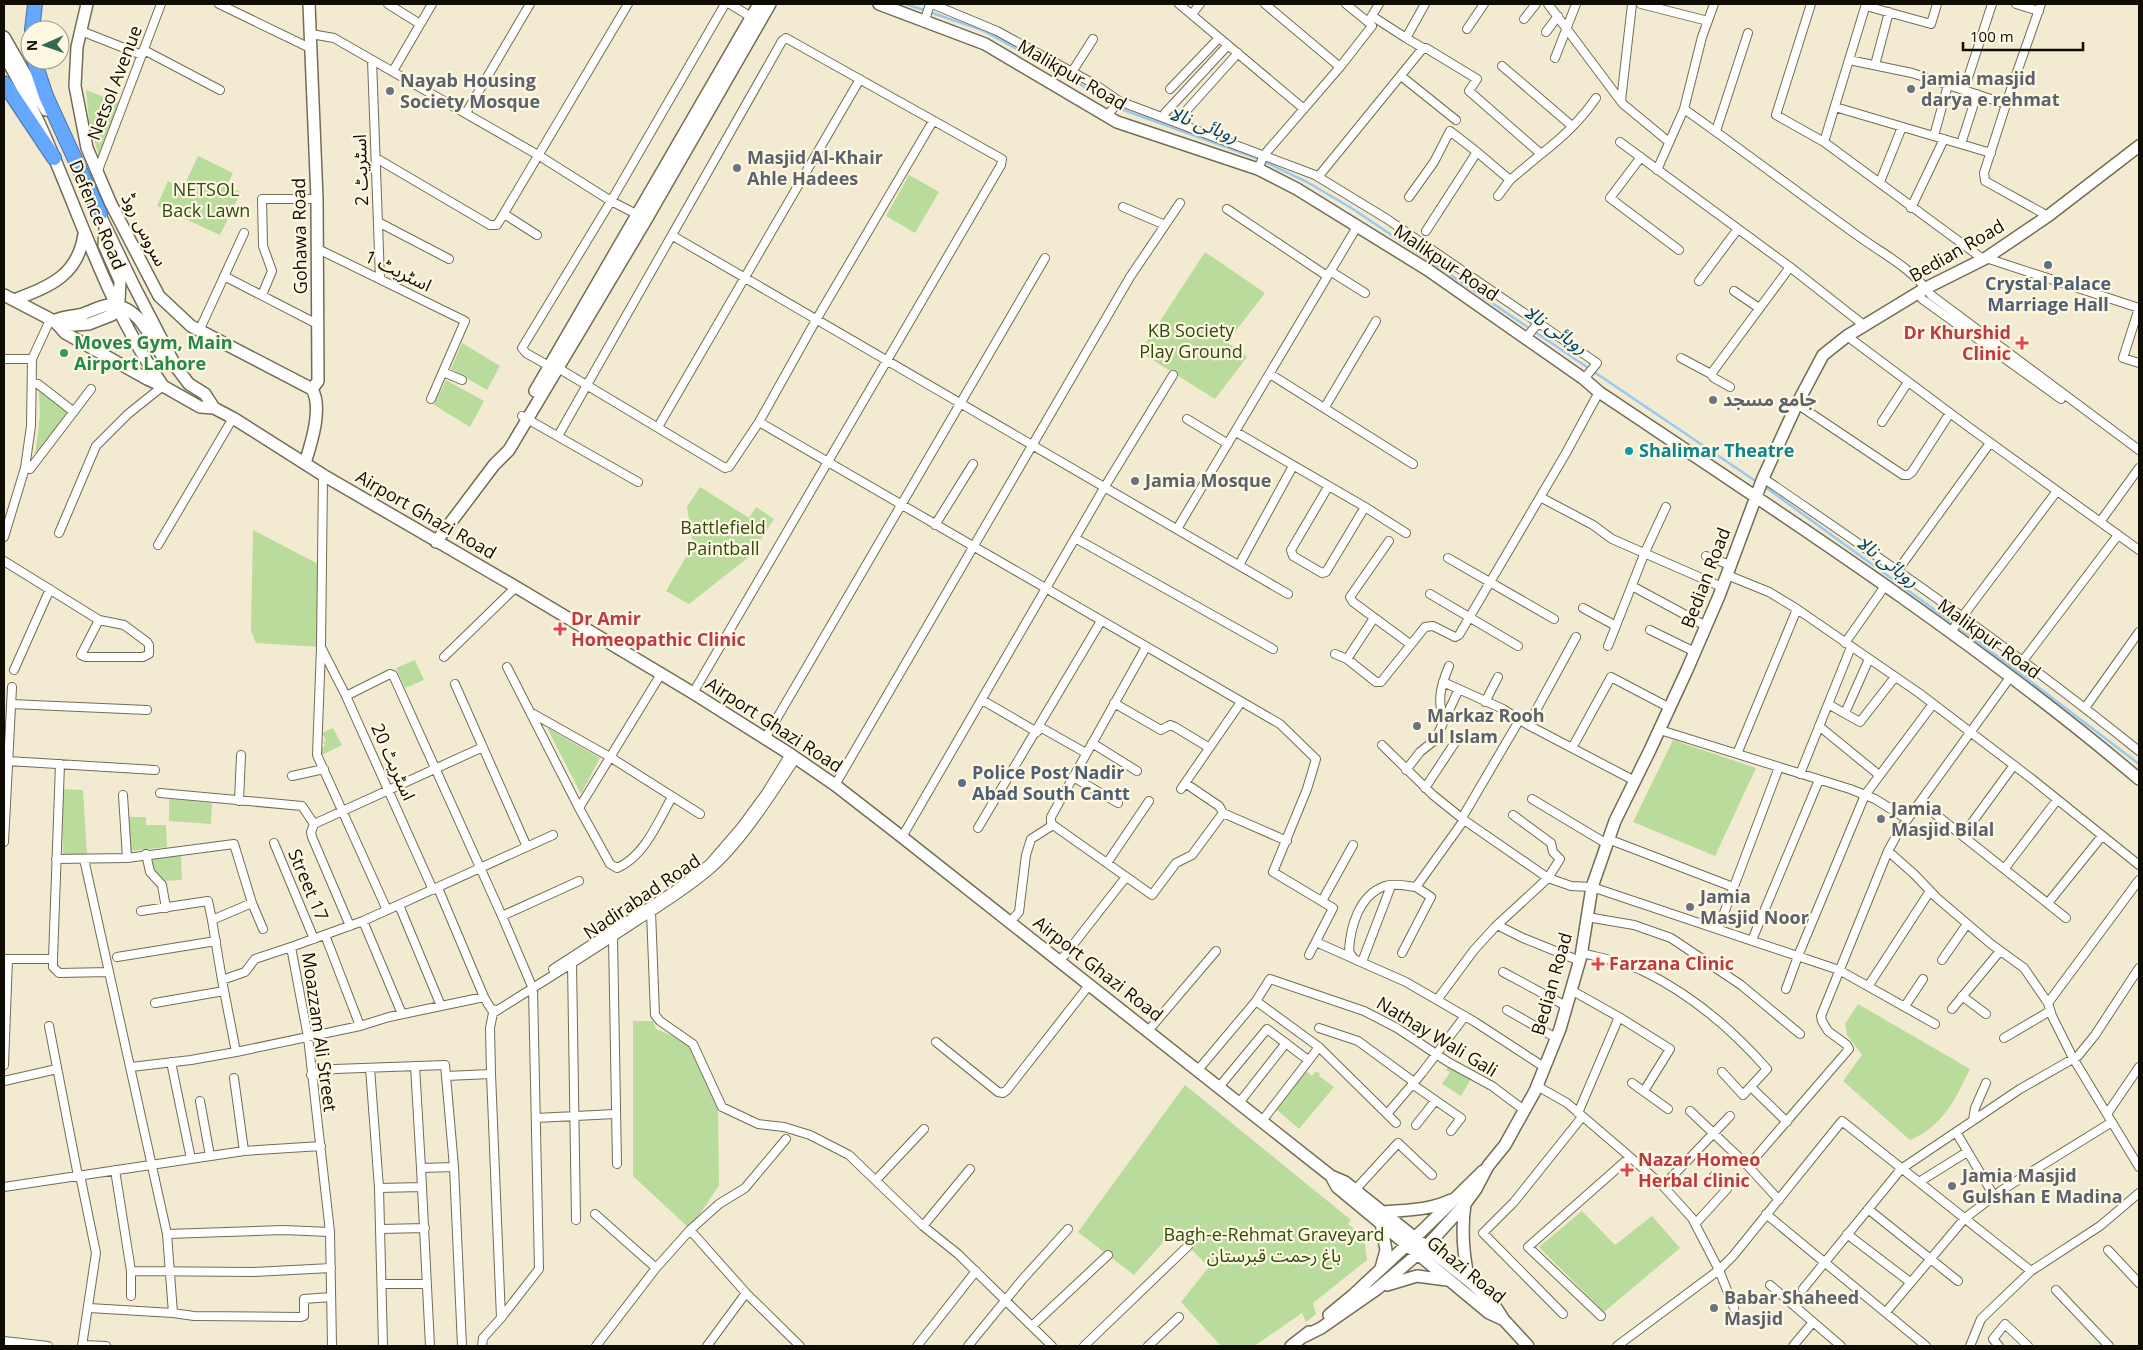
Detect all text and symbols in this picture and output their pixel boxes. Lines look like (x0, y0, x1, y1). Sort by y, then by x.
north arrow (20, 20, 70, 70)
scale bar (1963, 20, 2083, 52)
street label: Netsol Avenue (81, 22, 147, 144)
text: 100 m (1970, 26, 2014, 46)
street label: Malikpur Road (1014, 33, 1131, 115)
text: N (22, 39, 41, 51)
place label: jamia masjid darya e rehmat (1919, 66, 2060, 111)
place label: Nayab Housing Society Mosque (400, 68, 540, 113)
marker: jamia masjid darya e rehmat (1905, 83, 1917, 95)
marker: Nayab Housing Society Mosque (384, 85, 396, 97)
water label: روہائی نالا (1166, 99, 1242, 149)
street label: اسٹریٹ 2 (347, 134, 373, 206)
place label: Masjid Al-Khair Ahle Hadees (747, 145, 883, 190)
street label: Defence Road (64, 156, 132, 273)
marker: Masjid Al-Khair Ahle Hadees (731, 162, 743, 174)
park label: NETSOL Back Lawn (162, 177, 250, 222)
street label: Gohawa Road (286, 178, 312, 294)
street label: سروس روڈ (116, 189, 174, 270)
street label: Bedian Road (1905, 213, 2008, 287)
street label: Malikpur Road (1389, 218, 1504, 306)
street label: اسٹریٹ 1 (361, 244, 436, 297)
marker: Crystal Palace Marriage Hall (2042, 259, 2054, 271)
place label: Crystal Palace Marriage Hall (1985, 271, 2111, 316)
water label: روہائی نالا (1519, 298, 1593, 360)
park label: KB Society Play Ground (1139, 318, 1243, 363)
place label: Dr Khurshid Clinic (1903, 320, 2011, 365)
place label: Moves Gym, Main Airport Lahore (74, 330, 233, 375)
marker: Dr Khurshid Clinic (2015, 336, 2029, 350)
marker: Moves Gym, Main Airport Lahore (58, 347, 70, 359)
place label: جامع مسجد (1723, 387, 1816, 413)
marker: جامع مسجد (1707, 394, 1719, 406)
place label: Shalimar Theatre (1639, 438, 1794, 462)
marker: Shalimar Theatre (1623, 445, 1635, 457)
street label: Airport Ghazi Road (352, 464, 501, 564)
place label: Jamia Mosque (1143, 468, 1271, 492)
marker: Jamia Mosque (1129, 475, 1141, 487)
park label: Battlefield Paintball (680, 515, 766, 560)
street label: Bedian Road (1675, 524, 1735, 631)
water label: روہائی نالا (1851, 529, 1925, 593)
street label: Malikpur Road (1933, 593, 2046, 684)
place label: Dr Amir Homeopathic Clinic (571, 606, 746, 651)
marker: Dr Amir Homeopathic Clinic (553, 622, 567, 636)
street label: Airport Ghazi Road (702, 671, 847, 777)
place label: Markaz Rooh ul Islam (1427, 703, 1545, 748)
street label: اسٹریٹ 20 (366, 719, 422, 804)
marker: Markaz Rooh ul Islam (1411, 720, 1423, 732)
place label: Police Post Nadir Abad South Cantt (972, 760, 1130, 805)
marker: Police Post Nadir Abad South Cantt (956, 777, 968, 789)
place label: Jamia Masjid Bilal (1889, 796, 1994, 841)
marker: Jamia Masjid Bilal (1875, 813, 1887, 825)
street label: Street 17 (283, 845, 335, 924)
street label: Nadirabad Road (578, 848, 705, 944)
place label: Jamia Masjid Noor (1698, 884, 1809, 929)
marker: Jamia Masjid Noor (1684, 901, 1696, 913)
street label: Airport Ghazi Road (1029, 910, 1168, 1026)
street label: Bedian Road (1525, 929, 1577, 1038)
street label: Moazzam Ali Street (297, 951, 343, 1113)
place label: Farzana Clinic (1609, 951, 1734, 975)
marker: Farzana Clinic (1591, 957, 1605, 971)
street label: Nathay Wali Gali (1372, 991, 1503, 1082)
place label: Nazar Homeo Herbal clinic (1638, 1147, 1760, 1192)
marker: Nazar Homeo Herbal clinic (1620, 1163, 1634, 1177)
place label: Jamia Masjid Gulshan E Madina (1960, 1163, 2123, 1208)
marker: Jamia Masjid Gulshan E Madina (1946, 1180, 1958, 1192)
park label: Bagh-e-Rehmat Graveyard باغ رحمت قبرستان (1163, 1222, 1385, 1270)
street label: Ghazi Road (1422, 1230, 1511, 1308)
place label: Babar Shaheed Masjid (1724, 1285, 1859, 1330)
marker: Babar Shaheed Masjid (1708, 1302, 1720, 1314)

